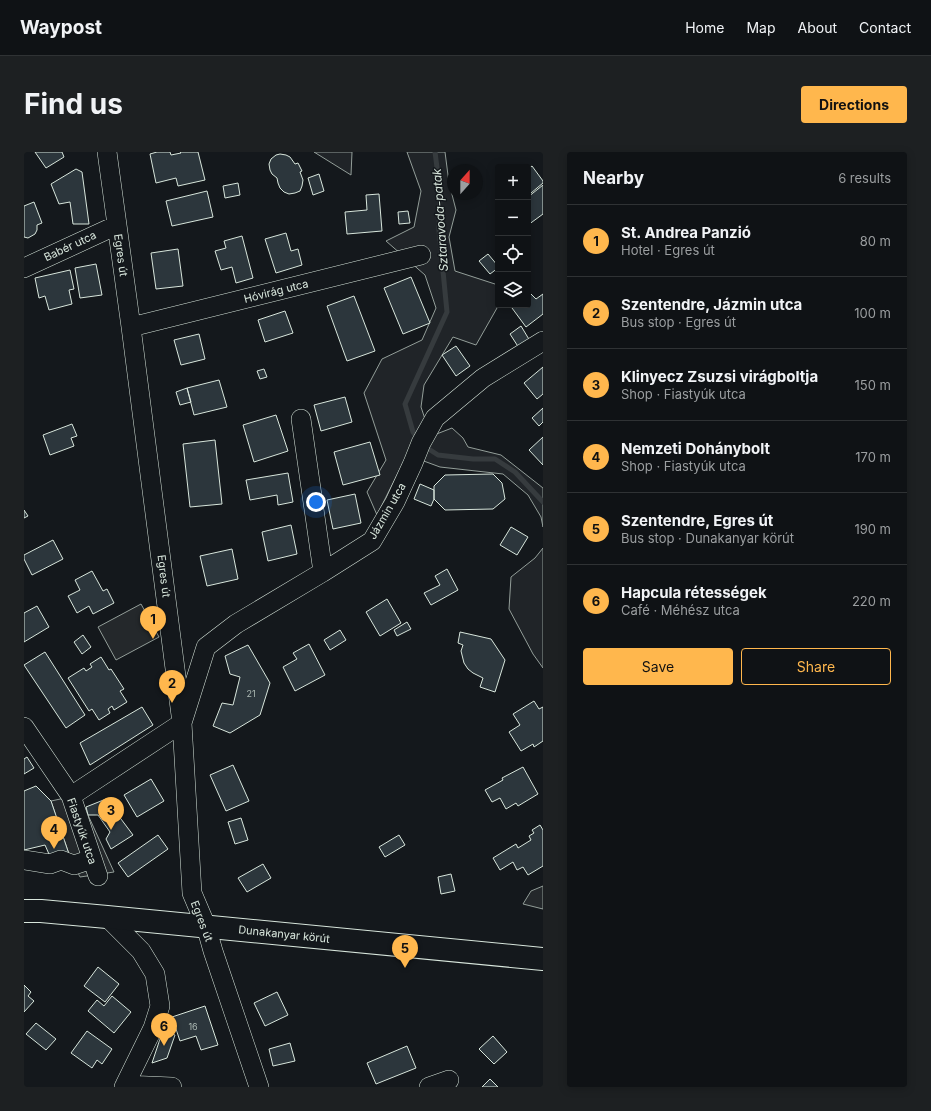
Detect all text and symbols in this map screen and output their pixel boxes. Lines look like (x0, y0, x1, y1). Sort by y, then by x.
text: Waypost (20, 16, 102, 39)
text: Home (685, 19, 724, 36)
text: Map (746, 19, 776, 36)
text: About (798, 19, 837, 36)
text: Contact (859, 19, 911, 36)
button: Directions (801, 86, 907, 123)
text: Find us (24, 87, 123, 121)
north arrow (447, 164, 483, 200)
map controls (495, 164, 531, 308)
button: + (495, 164, 531, 200)
water label: Sztaravoda-patak (429, 167, 451, 272)
text: Nearby (583, 168, 644, 188)
text: 6 results (838, 170, 891, 186)
button: − (495, 200, 531, 236)
text: St. Andrea Panzió (621, 223, 751, 242)
street label: Babér utca (42, 228, 98, 264)
street label: Egres út (111, 233, 131, 278)
text: 1 (593, 233, 599, 249)
text: 80 m (860, 233, 891, 249)
button: locate (495, 236, 531, 272)
text: Hotel · Egres út (621, 242, 715, 258)
button: layers (495, 272, 531, 308)
street label: Hóvirág utca (242, 276, 310, 306)
text: Szentendre, Jázmin utca (621, 295, 802, 314)
text: 2 (592, 305, 600, 321)
text: 100 m (854, 305, 891, 321)
text: Bus stop · Egres út (621, 314, 736, 330)
text: Klinyecz Zsuzsi virágboltja (621, 367, 818, 386)
text: 3 (592, 377, 600, 393)
text: 150 m (855, 377, 891, 393)
text: Shop · Fiastyúk utca (621, 386, 746, 402)
text: Nemzeti Dohánybolt (621, 439, 770, 458)
text: 4 (592, 449, 600, 465)
text: 170 m (855, 449, 891, 465)
text: Shop · Fiastyúk utca (621, 458, 746, 474)
street label: Jázmin utca (365, 480, 409, 542)
your location (306, 492, 326, 512)
text: Szentendre, Egres út (621, 511, 773, 530)
text: 5 (592, 521, 600, 537)
text: 190 m (854, 521, 891, 537)
text: Bus stop · Dunakanyar körút (621, 530, 794, 546)
street label: Egres út (154, 554, 174, 598)
text: Hapcula rétességek (621, 583, 767, 602)
text: 6 (592, 593, 600, 609)
text: 220 m (852, 593, 891, 609)
text: Café · Méhész utca (621, 602, 740, 618)
pin: 1 (140, 606, 166, 639)
button: Save (583, 648, 733, 685)
button: Share (741, 648, 891, 685)
pin: 2 (159, 670, 185, 703)
house number: 21 (246, 688, 256, 699)
street label: Fiastyúk utca (64, 796, 100, 866)
pin: 3 (98, 797, 124, 830)
pin: 4 (41, 816, 67, 849)
street label: Egres út (188, 899, 216, 944)
street label: Dunakanyar körút (238, 922, 331, 946)
pin: 5 (392, 935, 418, 968)
pin: 6 (151, 1013, 177, 1046)
house number: 16 (188, 1021, 198, 1032)

